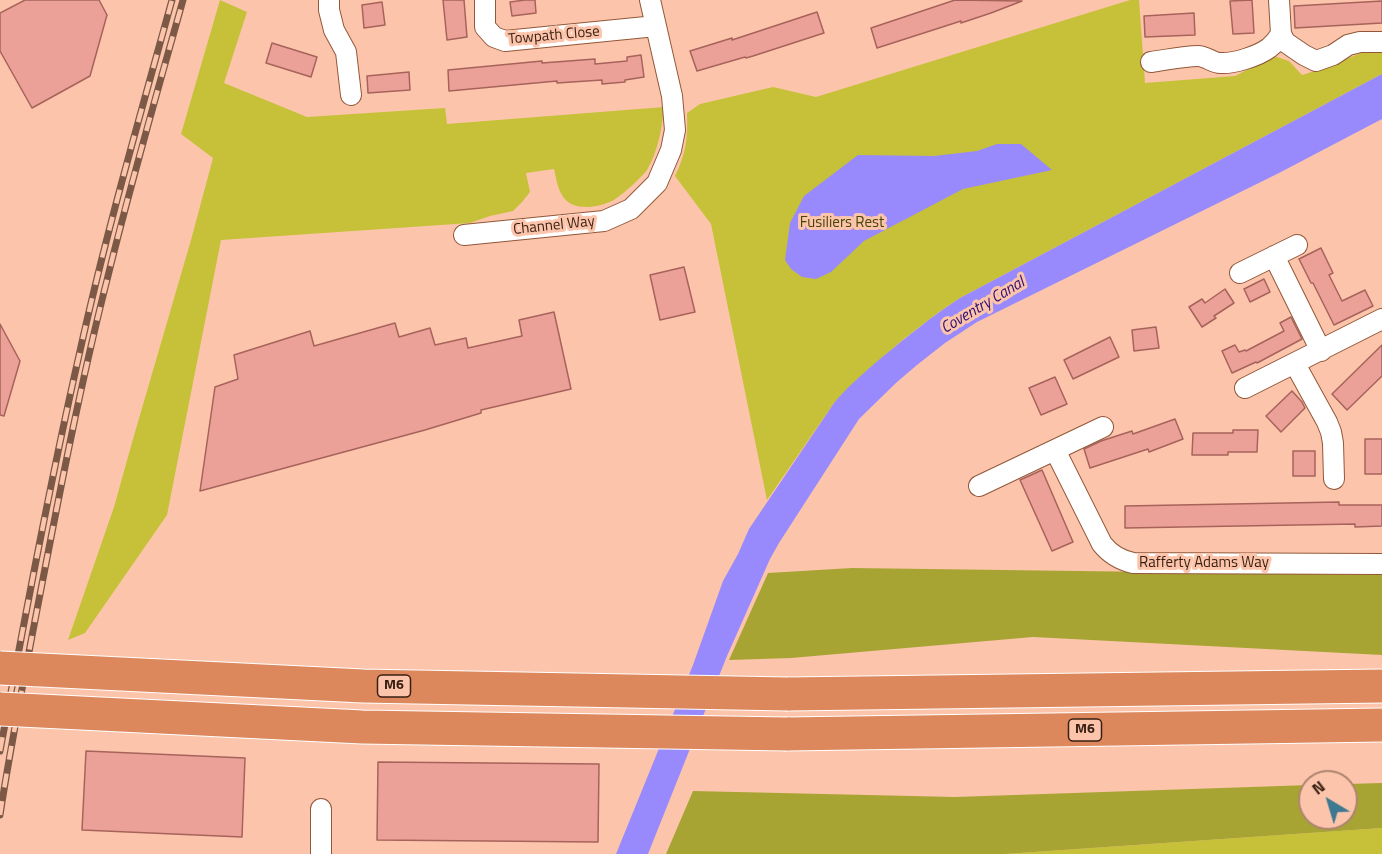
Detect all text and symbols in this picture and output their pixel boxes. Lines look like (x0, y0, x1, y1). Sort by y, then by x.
street label: Towpath Close (507, 23, 601, 49)
street label: Channel Way (512, 213, 596, 239)
park label: Fusiliers Rest (800, 214, 884, 232)
water label: Coventry Canal (938, 274, 1028, 338)
street label: Rafferty Adams Way (1139, 554, 1269, 572)
road number: M6 (378, 675, 410, 697)
road number: M6 (1068, 719, 1102, 741)
north arrow (1298, 770, 1358, 830)
text: N (1306, 775, 1330, 800)

